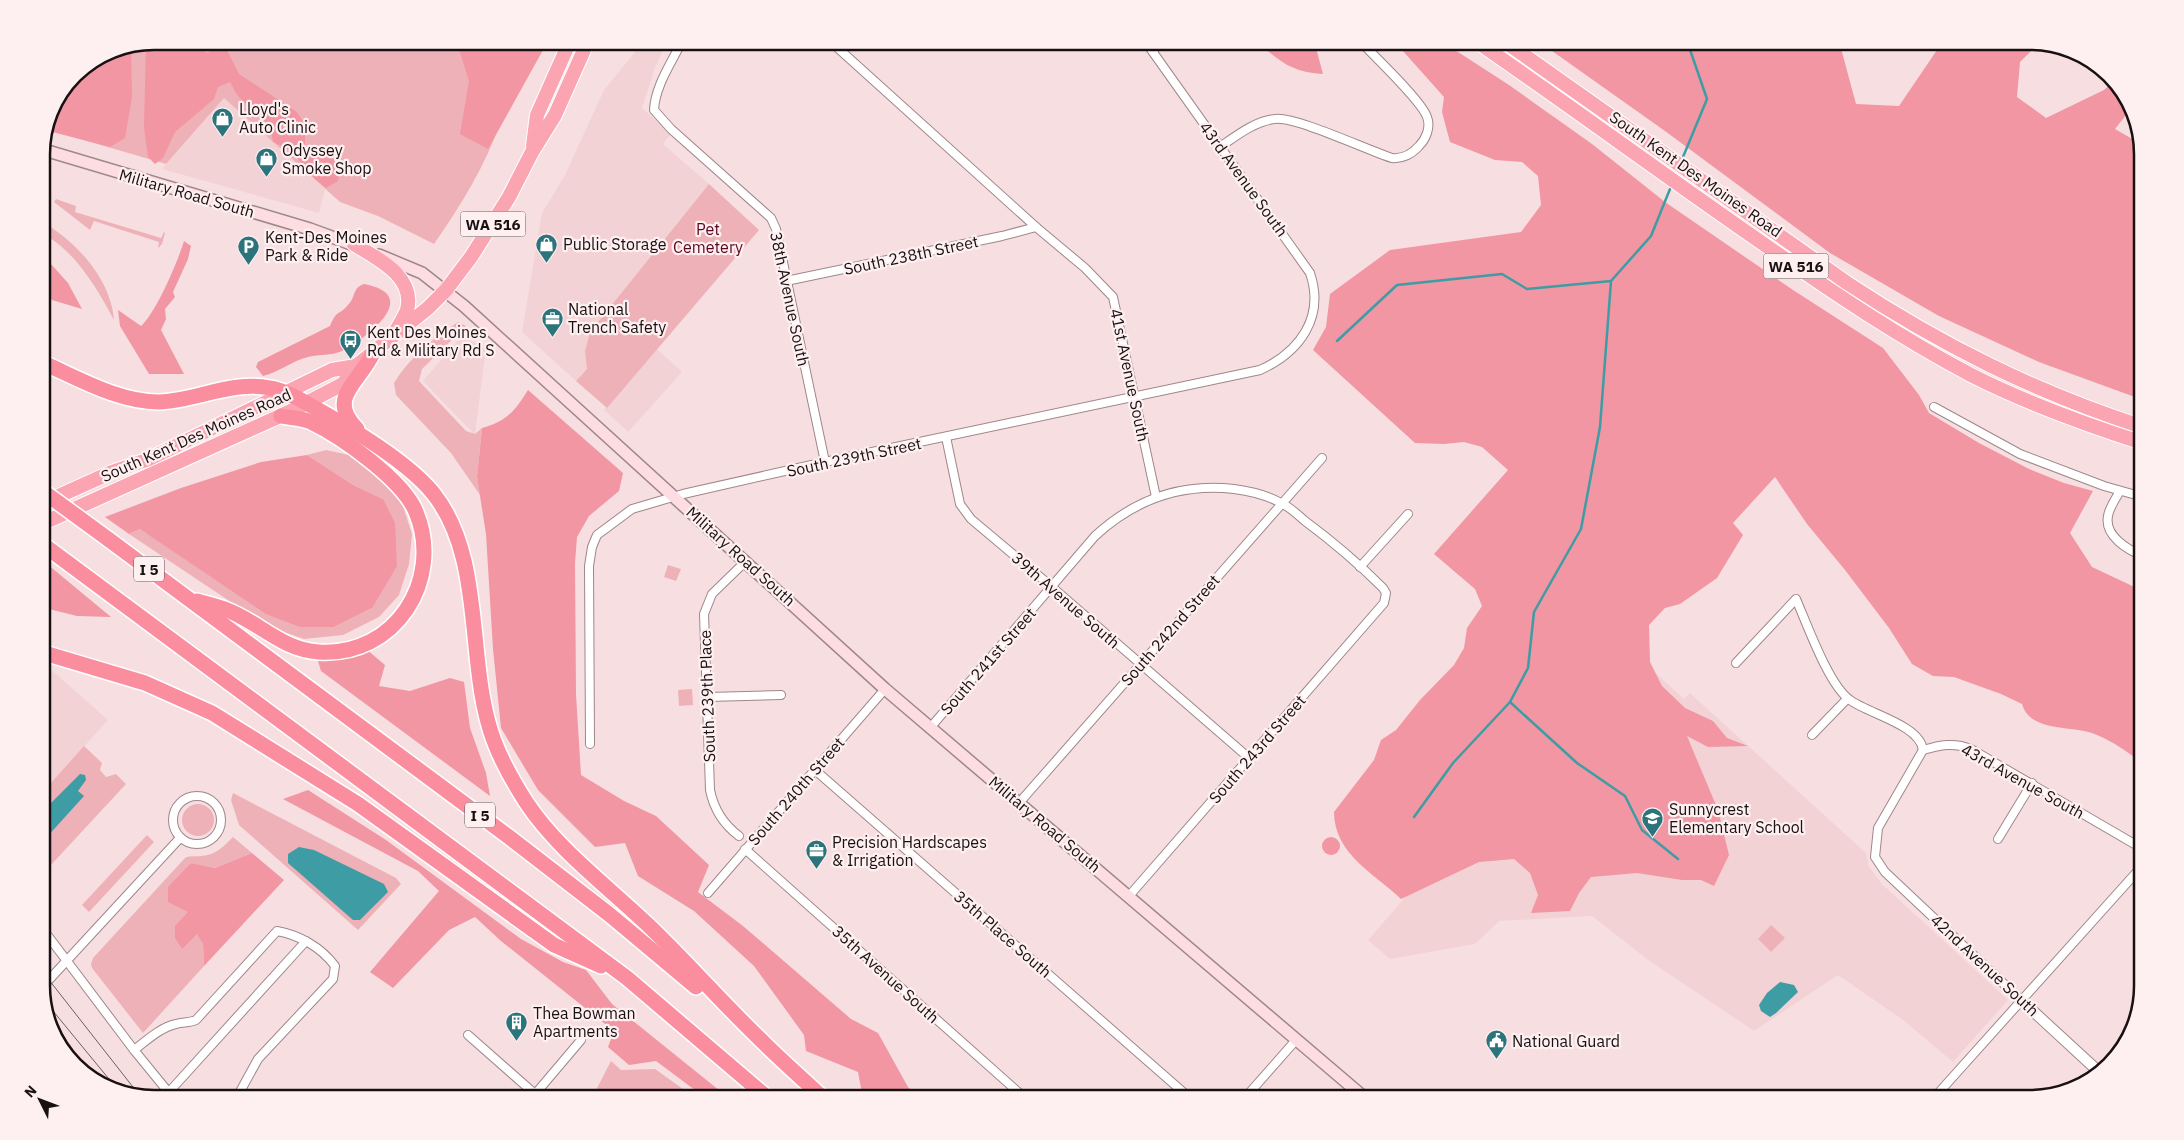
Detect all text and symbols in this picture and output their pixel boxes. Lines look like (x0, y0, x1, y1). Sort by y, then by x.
place label: Lloyd's Auto Clinic (239, 99, 316, 137)
shop icon: Lloyd's Auto Clinic (211, 106, 235, 137)
street label: South Kent Des Moines Road (1606, 107, 1786, 241)
street label: 43rd Avenue South (1196, 118, 1292, 240)
place label: Odyssey Smoke Shop (282, 140, 372, 178)
shop icon: Odyssey Smoke Shop (254, 147, 278, 178)
street label: Military Road South (117, 164, 257, 222)
road number: WA 516 (460, 212, 526, 236)
park label: Pet Cemetery (673, 219, 743, 257)
place label: Kent-Des Moines Park & Ride (265, 227, 387, 265)
street label: 38th Avenue South (766, 230, 814, 368)
street label: South 238th Street (842, 231, 980, 279)
shop icon: Public Storage (535, 232, 559, 263)
parking icon: Kent-Des Moines Park & Ride (237, 234, 261, 265)
place label: Public Storage (563, 234, 667, 254)
road number: WA 516 (1764, 254, 1828, 278)
place label: National Trench Safety (568, 299, 666, 337)
office icon: National Trench Safety (540, 306, 564, 337)
street label: 41st Avenue South (1106, 307, 1154, 443)
place label: Kent Des Moines Rd & Military Rd S (367, 322, 495, 360)
bus stop icon: Kent Des Moines Rd & Military Rd S (339, 329, 363, 360)
street label: South Kent Des Moines Road (98, 384, 294, 486)
street label: South 239th Street (785, 433, 923, 481)
street label: Military Road South (682, 502, 800, 610)
street label: 39th Avenue South (1008, 548, 1124, 652)
road number: I 5 (134, 556, 164, 582)
street label: South 242nd Street (1116, 570, 1224, 690)
street label: South 241st Street (936, 603, 1040, 719)
street label: South 239th Place (695, 629, 719, 763)
street label: South 243rd Street (1204, 691, 1310, 807)
street label: South 240th Street (744, 733, 848, 849)
street label: 43rd Avenue South (1958, 739, 2088, 823)
street label: Military Road South (985, 771, 1105, 877)
place label: Sunnycrest Elementary School (1669, 799, 1804, 837)
road number: I 5 (465, 802, 495, 828)
school or university icon: Sunnycrest Elementary School (1641, 806, 1665, 837)
place label: Precision Hardscapes & Irrigation (832, 832, 987, 870)
office icon: Precision Hardscapes & Irrigation (804, 839, 828, 870)
street label: 35th Place South (950, 886, 1056, 982)
street label: 42nd Avenue South (1927, 910, 2043, 1020)
street label: 35th Avenue South (828, 921, 944, 1027)
place label: Thea Bowman Apartments (533, 1003, 636, 1041)
building icon: Thea Bowman Apartments (505, 1010, 529, 1041)
public building icon: National Guard (1484, 1029, 1508, 1060)
place label: National Guard (1512, 1031, 1620, 1051)
north arrow (15, 1075, 65, 1125)
text: N (20, 1082, 40, 1101)

